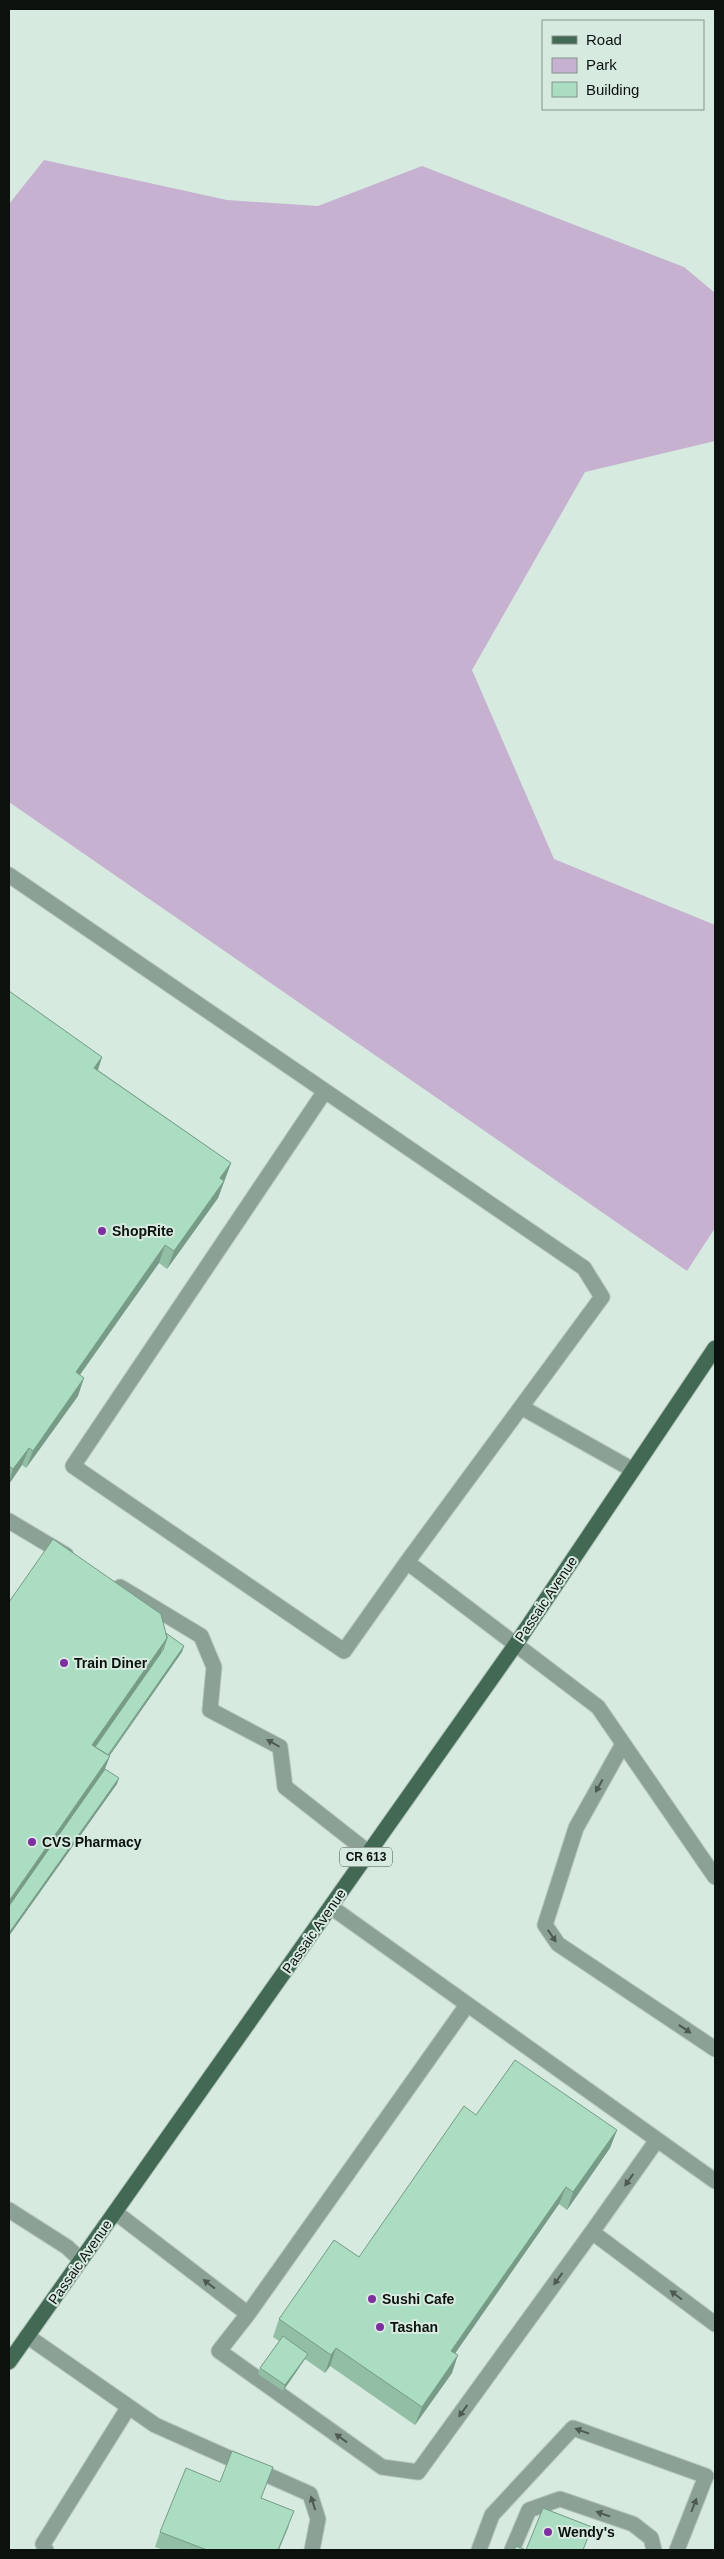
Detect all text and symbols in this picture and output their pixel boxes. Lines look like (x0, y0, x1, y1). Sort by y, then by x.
legend (542, 20, 704, 110)
text: Road (586, 31, 622, 48)
text: Park (586, 56, 617, 73)
text: Building (586, 81, 639, 98)
place label: ShopRite (112, 1223, 174, 1239)
marker: ShopRite (96, 1225, 108, 1237)
street label: Passaic Avenue (512, 1553, 581, 1645)
place label: Train Diner (74, 1655, 148, 1671)
marker: Train Diner (58, 1657, 70, 1669)
one-way arrow (266, 1739, 279, 1748)
one-way arrow (595, 1780, 604, 1793)
place label: CVS Pharmacy (42, 1834, 142, 1850)
marker: CVS Pharmacy (26, 1836, 38, 1848)
road number: CR 613 (340, 1848, 392, 1866)
street label: Passaic Avenue (279, 1886, 349, 1976)
one-way arrow (547, 1929, 557, 1943)
one-way arrow (678, 2024, 691, 2034)
one-way arrow (624, 2173, 634, 2187)
street label: Passaic Avenue (45, 2217, 115, 2307)
one-way arrow (553, 2272, 563, 2286)
one-way arrow (203, 2279, 216, 2290)
one-way arrow (670, 2289, 683, 2300)
place label: Sushi Cafe (382, 2291, 455, 2307)
marker: Sushi Cafe (366, 2293, 378, 2305)
place label: Tashan (390, 2319, 438, 2335)
marker: Tashan (374, 2321, 386, 2333)
one-way arrow (458, 2404, 468, 2418)
one-way arrow (574, 2427, 589, 2435)
one-way arrow (334, 2433, 348, 2443)
one-way arrow (309, 2495, 317, 2510)
one-way arrow (690, 2497, 698, 2512)
one-way arrow (596, 2510, 611, 2517)
place label: Wendy's (558, 2524, 615, 2540)
marker: Wendy's (542, 2526, 554, 2538)

